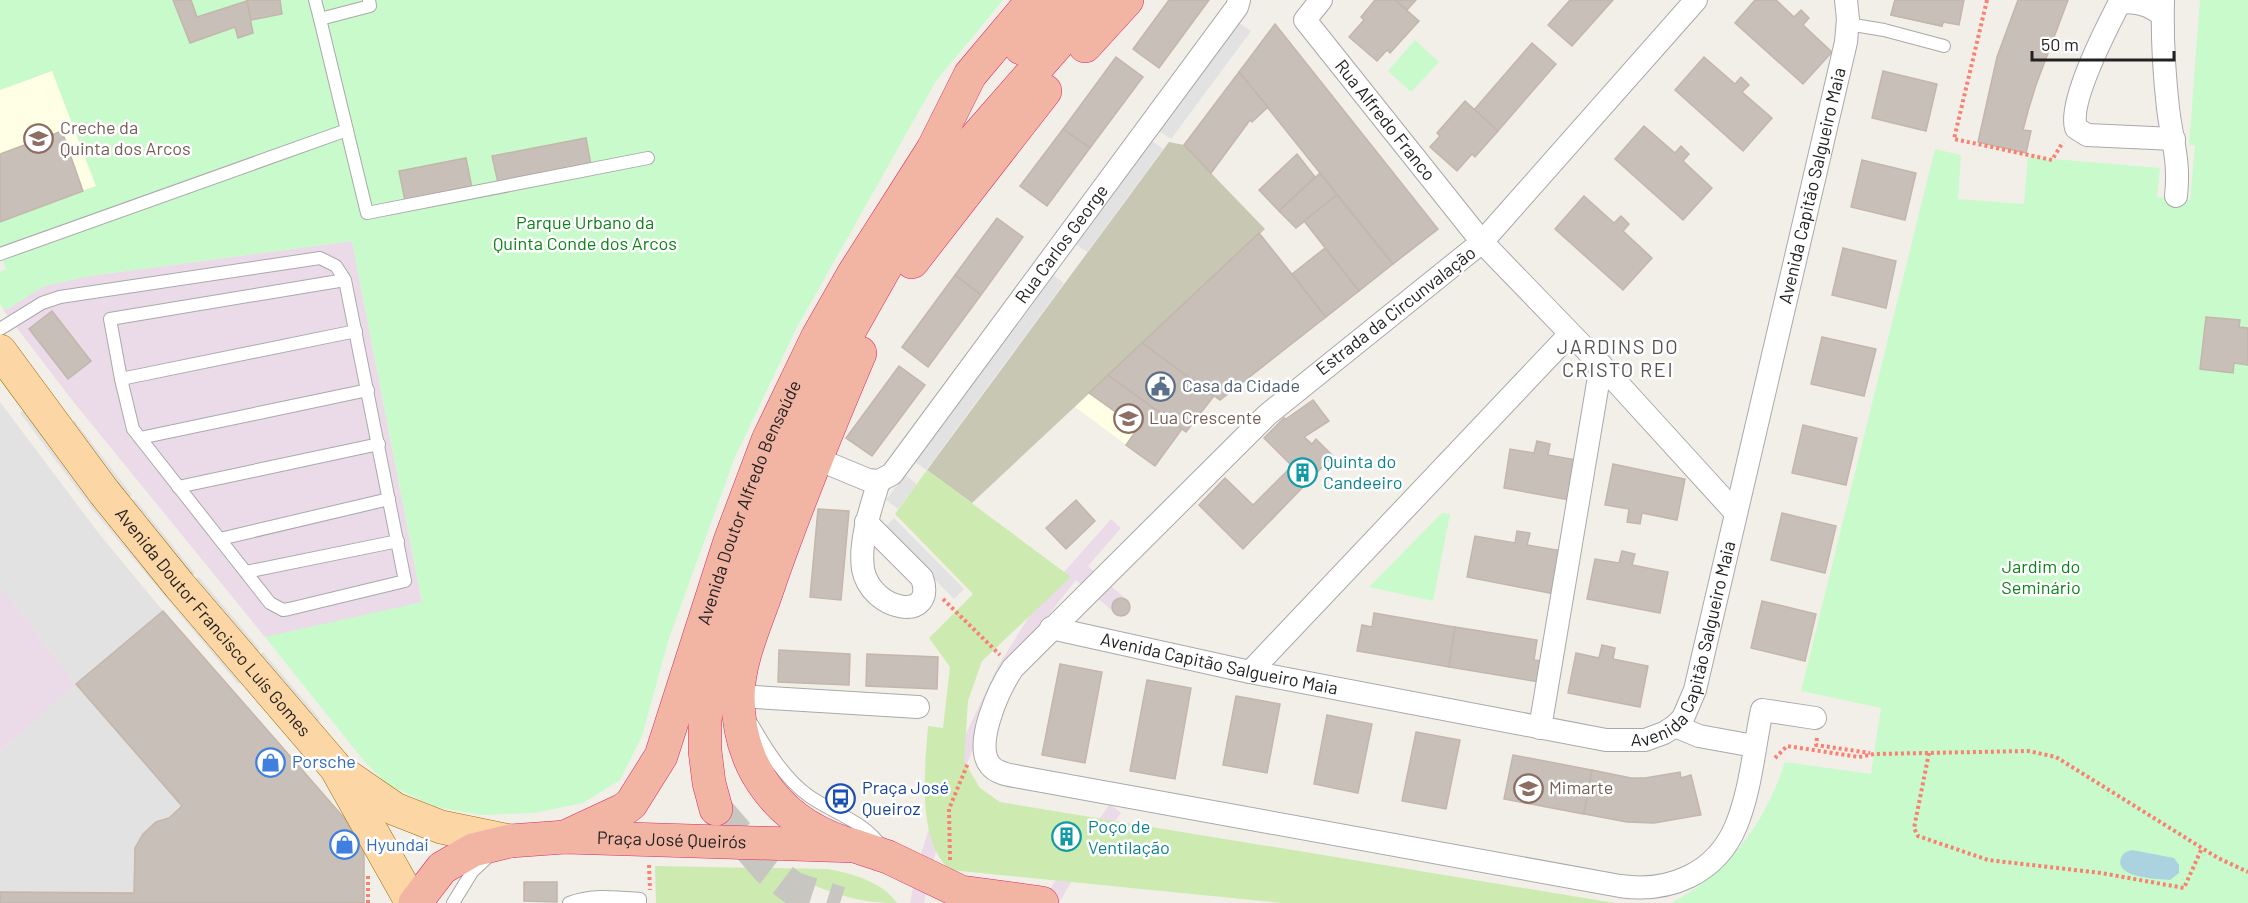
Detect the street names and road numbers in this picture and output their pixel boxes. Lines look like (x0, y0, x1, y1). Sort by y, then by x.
street label: Rua Alfredo Franco (1331, 55, 1441, 185)
street label: Avenida Capitão Salgueiro Maia (1773, 65, 1850, 306)
street label: Rua Carlos George (1010, 180, 1112, 307)
street label: Estrada da Circunvalação (1311, 241, 1480, 379)
street label: Avenida Doutor Alfredo Bensaúde (692, 376, 805, 628)
street label: Avenida Doutor Francisco Luís Gomes (111, 503, 316, 741)
street label: Avenida Capitão Salgueiro Maia (1631, 539, 1739, 751)
street label: Avenida Capitão Salgueiro Maia (1099, 627, 1340, 699)
street label: Praça José Queirós (597, 826, 747, 853)

